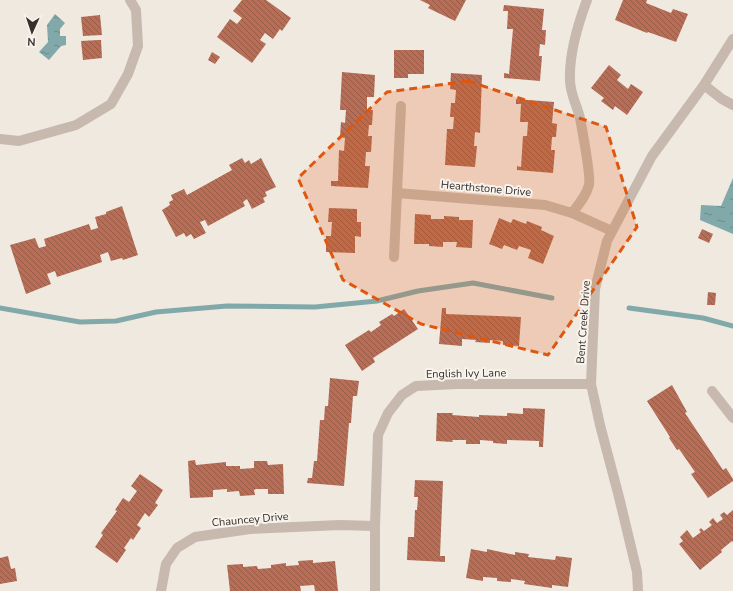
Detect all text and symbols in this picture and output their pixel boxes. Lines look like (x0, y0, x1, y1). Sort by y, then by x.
north arrow (12, 12, 52, 52)
text: N (27, 34, 36, 49)
street label: Hearthstone Drive (440, 177, 532, 200)
street label: Bent Creek Drive (573, 280, 594, 364)
street label: English Ivy Lane (426, 365, 506, 382)
street label: Chauncey Drive (211, 509, 289, 530)

